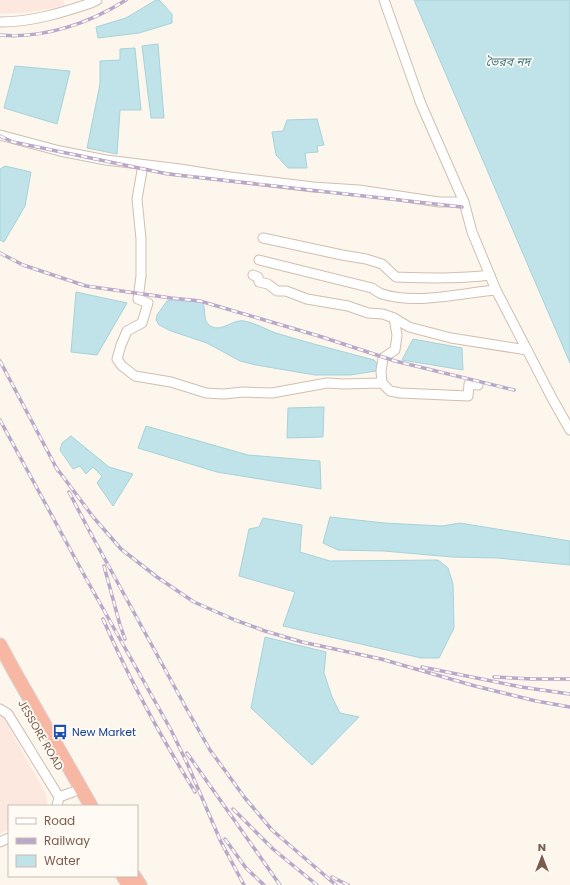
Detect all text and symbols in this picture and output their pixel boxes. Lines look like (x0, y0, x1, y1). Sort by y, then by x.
water label: ভৈরব নদ (486, 53, 533, 70)
street label: JESSORE ROAD (14, 697, 68, 773)
bus stop icon: New Market (51, 723, 69, 741)
place label: New Market (72, 724, 136, 740)
legend (8, 805, 138, 877)
text: Road (44, 812, 75, 829)
text: Railway (44, 832, 90, 849)
north arrow (522, 837, 562, 877)
text: N (538, 839, 546, 855)
text: Water (44, 852, 81, 869)

